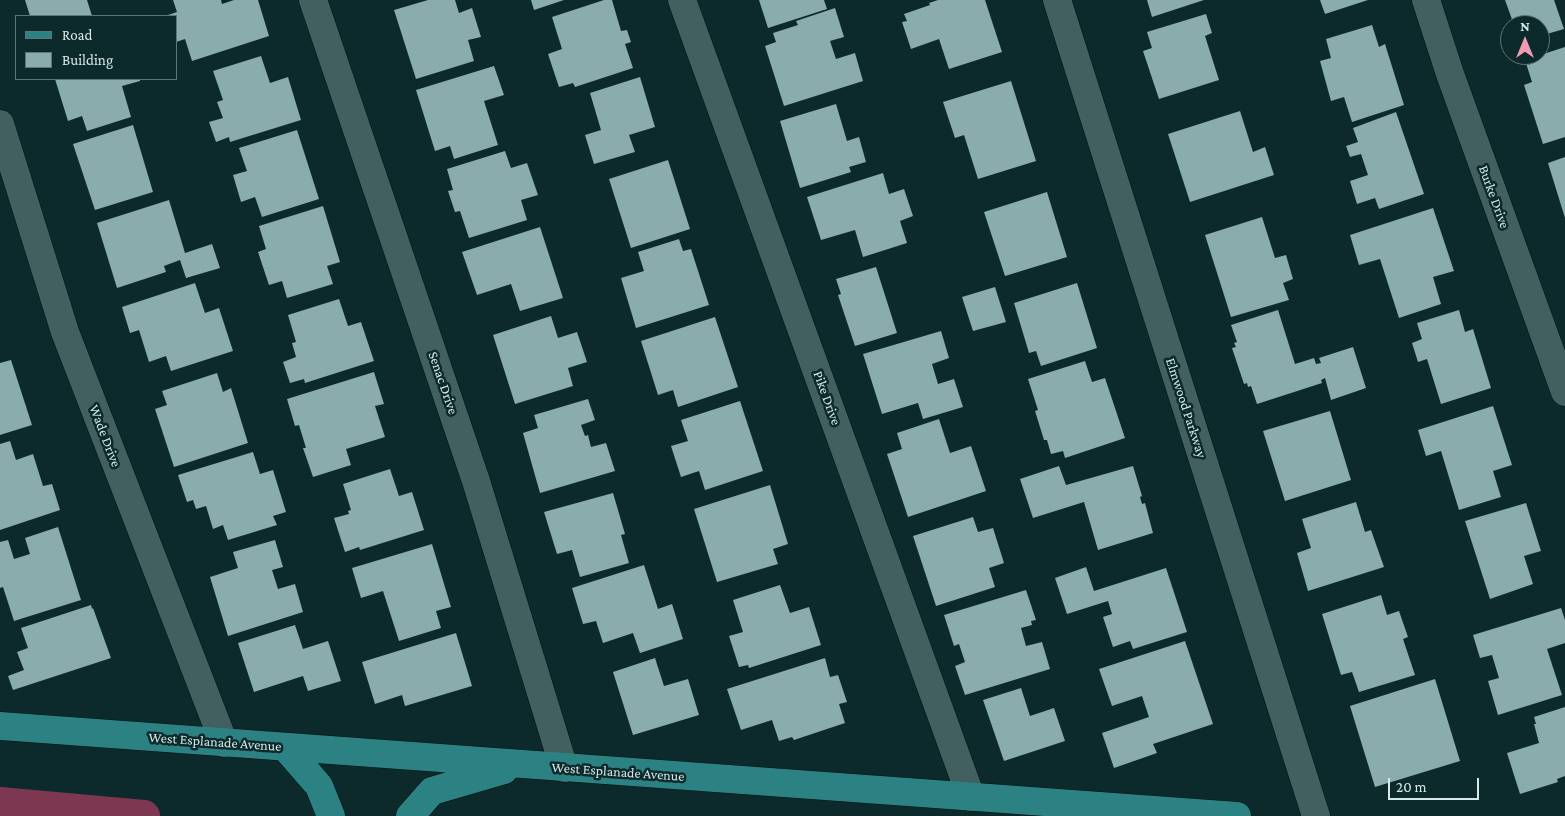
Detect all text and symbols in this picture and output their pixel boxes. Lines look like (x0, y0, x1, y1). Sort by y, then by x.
legend (15, 15, 178, 80)
north arrow (1500, 15, 1550, 65)
text: N (1520, 18, 1530, 34)
text: Road (62, 27, 92, 43)
text: Building (62, 52, 113, 68)
street label: Burke Drive (1475, 163, 1513, 231)
street label: Senac Drive (424, 349, 462, 417)
street label: Elmwood Parkway (1162, 356, 1210, 460)
street label: Pike Drive (809, 369, 845, 427)
street label: Wade Drive (85, 403, 125, 469)
street label: West Esplanade Avenue (148, 729, 282, 755)
street label: West Esplanade Avenue (551, 759, 685, 785)
scale bar (1390, 768, 1481, 800)
text: 20 m (1396, 779, 1427, 795)

